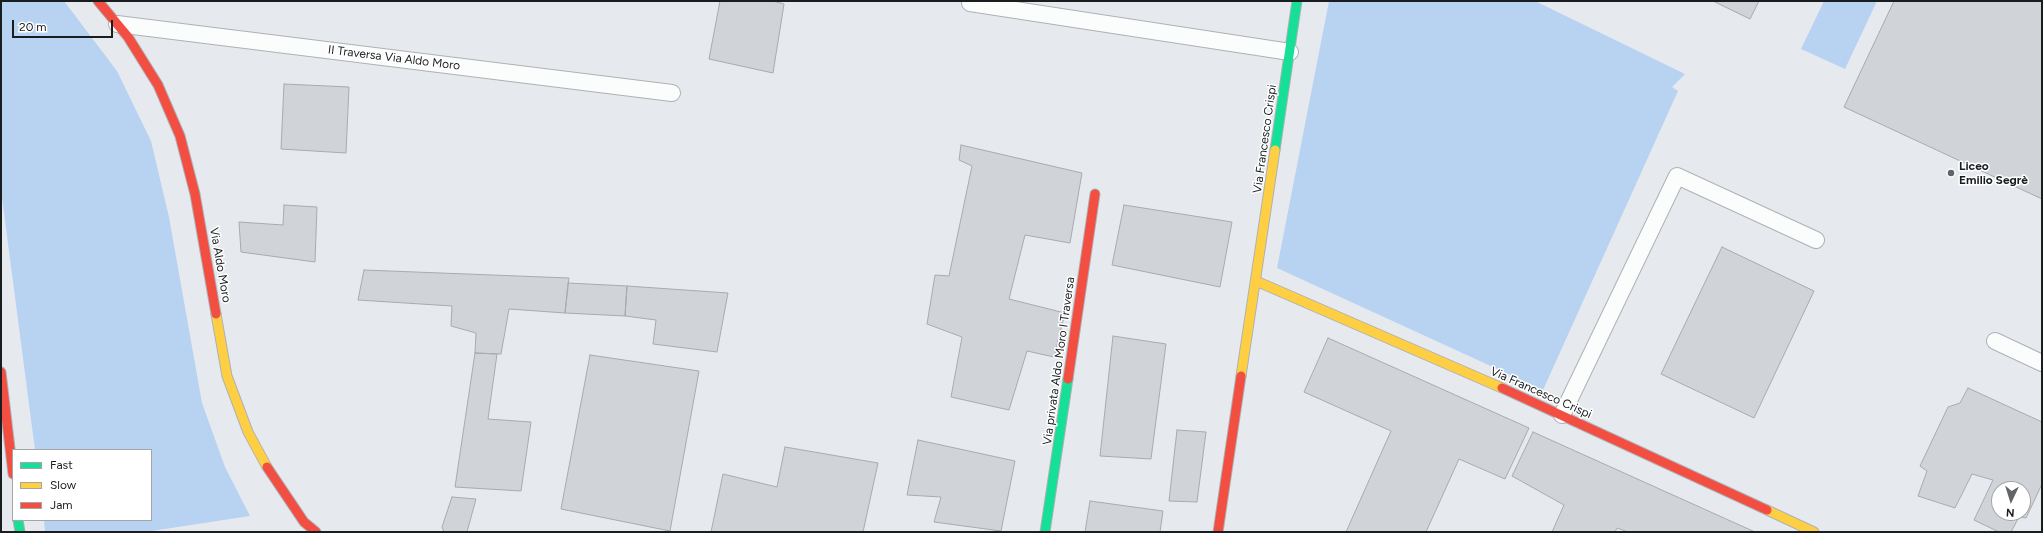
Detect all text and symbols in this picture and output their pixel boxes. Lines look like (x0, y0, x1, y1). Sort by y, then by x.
scale bar (14, 12, 115, 38)
text: 20 m (19, 20, 47, 34)
street label: II Traversa Via Aldo Moro (327, 43, 461, 73)
street label: Via Francesco Crispi (1250, 84, 1280, 194)
place label: Liceo Emilio Segrè (1959, 159, 2028, 187)
marker: Liceo Emilio Segrè (1946, 168, 1956, 178)
street label: Via Aldo Moro (206, 226, 234, 304)
street label: Via privata Aldo Moro I Traversa (1040, 276, 1078, 446)
street label: Via Francesco Crispi (1488, 364, 1594, 422)
legend (12, 449, 152, 521)
text: Fast (50, 458, 73, 472)
text: Slow (50, 478, 76, 492)
north arrow (1991, 481, 2031, 521)
text: Jam (50, 498, 73, 512)
text: N (2006, 506, 2015, 519)

